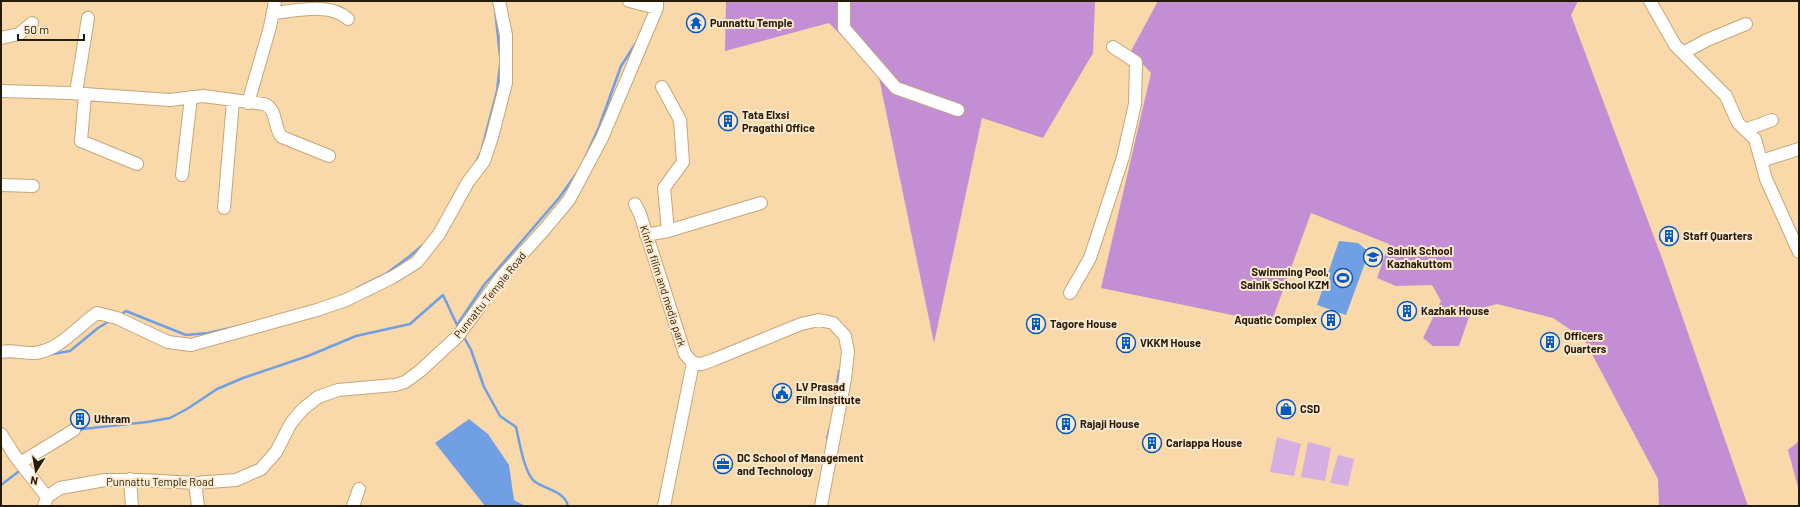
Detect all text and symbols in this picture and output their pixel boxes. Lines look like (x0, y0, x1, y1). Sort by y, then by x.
temple icon: Punnattu Temple (685, 12, 707, 34)
scale bar (18, 16, 84, 42)
place label: Punnattu Temple (710, 16, 792, 29)
text: 50 m (24, 22, 49, 36)
place label: Tata Elxsi Pragathi Office (742, 108, 815, 134)
building icon: Tata Elxsi Pragathi Office (717, 110, 739, 132)
street label: Kinfra filim and media park (638, 223, 689, 349)
building icon: Staff Quarters (1658, 225, 1680, 247)
place label: Staff Quarters (1683, 229, 1753, 242)
place label: Sainik School Kazhakuttom (1387, 244, 1453, 270)
school or university icon: Sainik School Kazhakuttom (1362, 246, 1384, 268)
street label: Punnattu Temple Road (451, 249, 528, 341)
place label: Swimming Pool, Sainik School KZM (1241, 265, 1329, 291)
sports icon: Swimming Pool, Sainik School KZM (1332, 267, 1354, 289)
building icon: Kazhak House (1396, 300, 1418, 322)
place label: Kazhak House (1421, 304, 1489, 317)
building icon: Aquatic Complex (1320, 309, 1342, 331)
building icon: Tagore House (1025, 313, 1047, 335)
place label: Aquatic Complex (1234, 313, 1317, 326)
place label: Tagore House (1050, 317, 1117, 330)
place label: Officers Quarters (1564, 329, 1607, 355)
building icon: Officers Quarters (1539, 331, 1561, 353)
building icon: VKKM House (1115, 332, 1137, 354)
place label: VKKM House (1140, 336, 1201, 349)
place label: LV Prasad Film Institute (796, 380, 861, 406)
public building icon: LV Prasad Film Institute (771, 382, 793, 404)
shop icon: CSD (1275, 398, 1297, 420)
place label: CSD (1300, 402, 1320, 415)
building icon: Uthram (69, 408, 91, 430)
place label: Uthram (94, 412, 130, 425)
building icon: Rajaji House (1055, 413, 1077, 435)
place label: Rajaji House (1080, 417, 1140, 430)
building icon: Cariappa House (1141, 432, 1163, 454)
place label: Cariappa House (1166, 436, 1242, 449)
north arrow (16, 451, 56, 491)
place label: DC School of Management and Technology (737, 451, 864, 477)
office icon: DC School of Management and Technology (712, 453, 734, 475)
text: N (29, 474, 39, 488)
street label: Punnattu Temple Road (106, 475, 214, 488)

